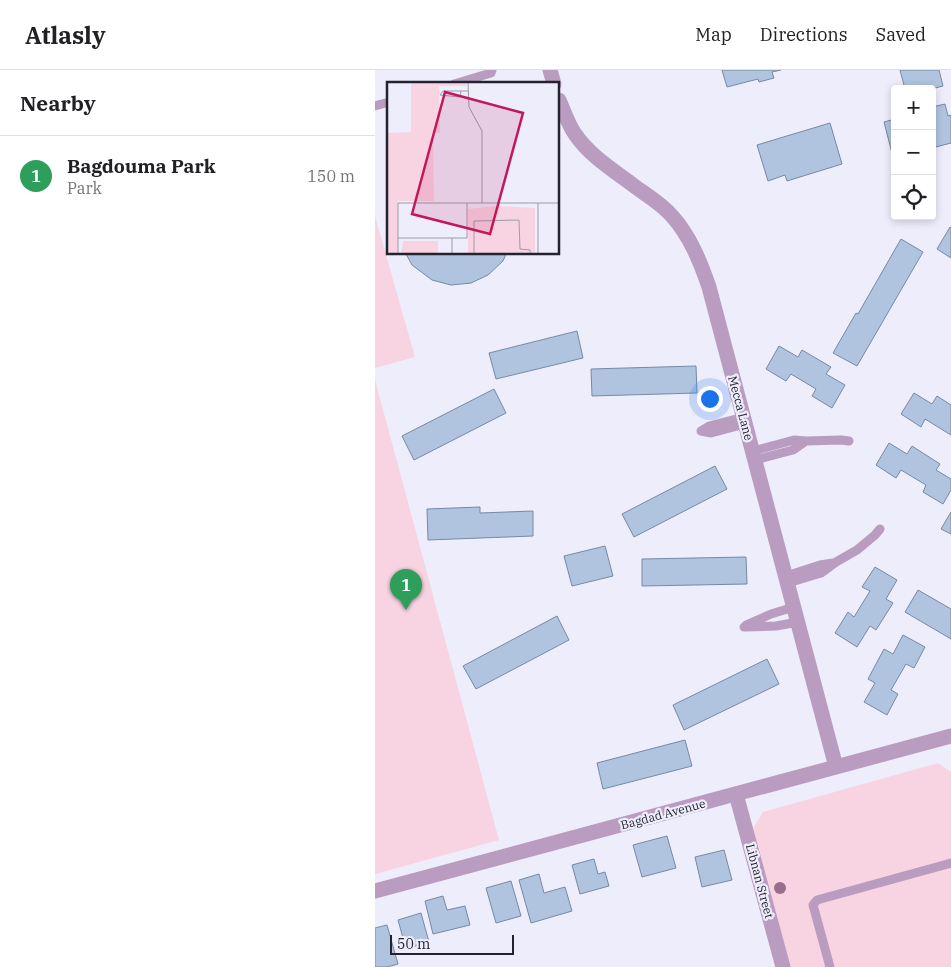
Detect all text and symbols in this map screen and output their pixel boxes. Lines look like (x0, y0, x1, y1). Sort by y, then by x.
text: Atlasly (25, 19, 106, 51)
text: Map (695, 23, 732, 46)
text: Directions (760, 23, 848, 46)
text: Saved (876, 23, 926, 46)
inset map (387, 82, 560, 255)
map controls (891, 85, 936, 220)
button: + (891, 85, 936, 130)
text: Nearby (20, 89, 96, 117)
button: − (891, 130, 936, 175)
text: Bagdouma Park (67, 154, 216, 178)
text: 1 (31, 166, 41, 186)
text: 150 m (307, 166, 355, 186)
button: locate (891, 175, 936, 220)
text: Park (67, 178, 102, 198)
street label: Mecca Lane (725, 374, 757, 442)
your location (697, 386, 723, 412)
pin: 1 (390, 569, 422, 610)
street label: Bagdad Avenue (619, 795, 707, 833)
street label: Libnan Street (743, 842, 777, 920)
scale bar (390, 932, 514, 955)
text: 50 m (397, 935, 430, 953)

